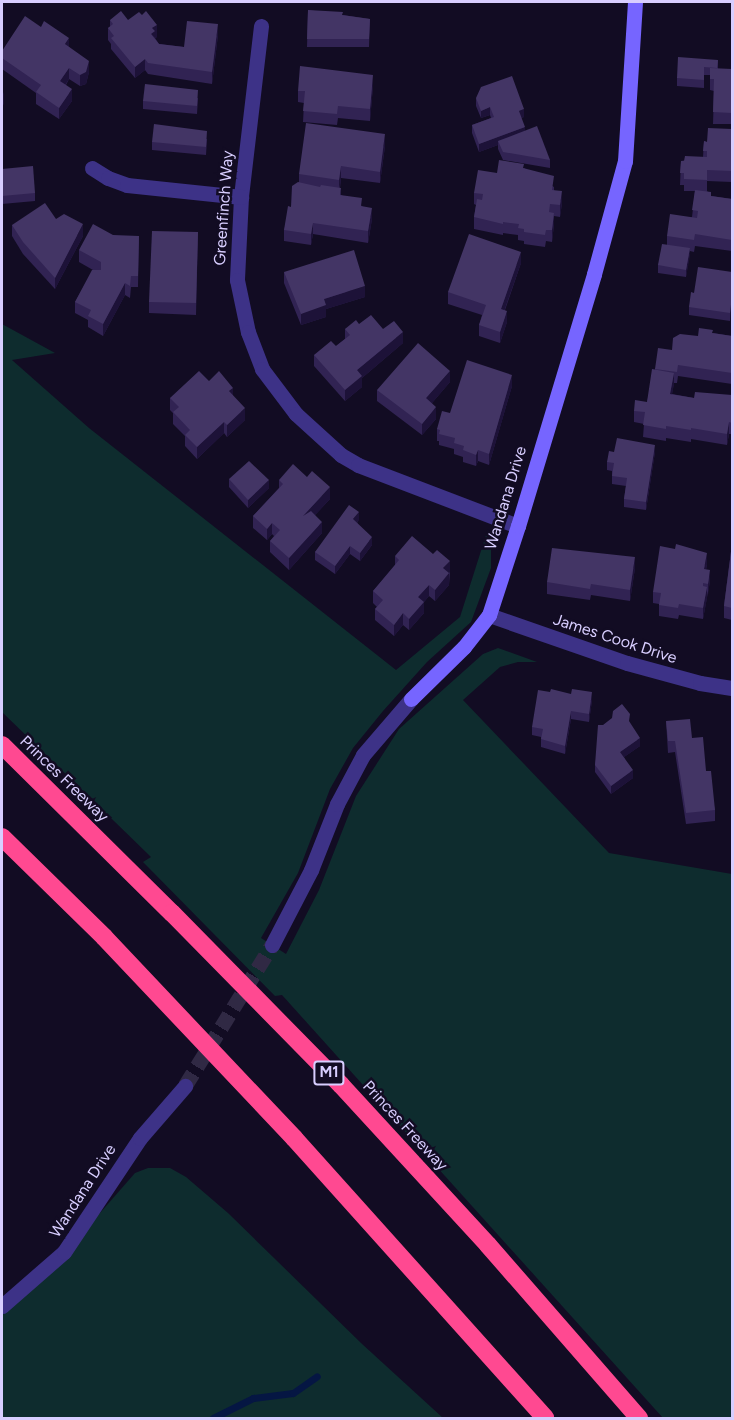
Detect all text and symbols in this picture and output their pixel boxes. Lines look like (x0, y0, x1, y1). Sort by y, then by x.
street label: Greenfinch Way (210, 150, 238, 266)
street label: Wandana Drive (481, 444, 531, 552)
street label: James Cook Drive (551, 610, 679, 668)
street label: Princes Freeway (16, 732, 112, 826)
road number: M1 (312, 1061, 346, 1085)
street label: Princes Freeway (358, 1077, 452, 1175)
street label: Wandana Drive (46, 1141, 120, 1241)

